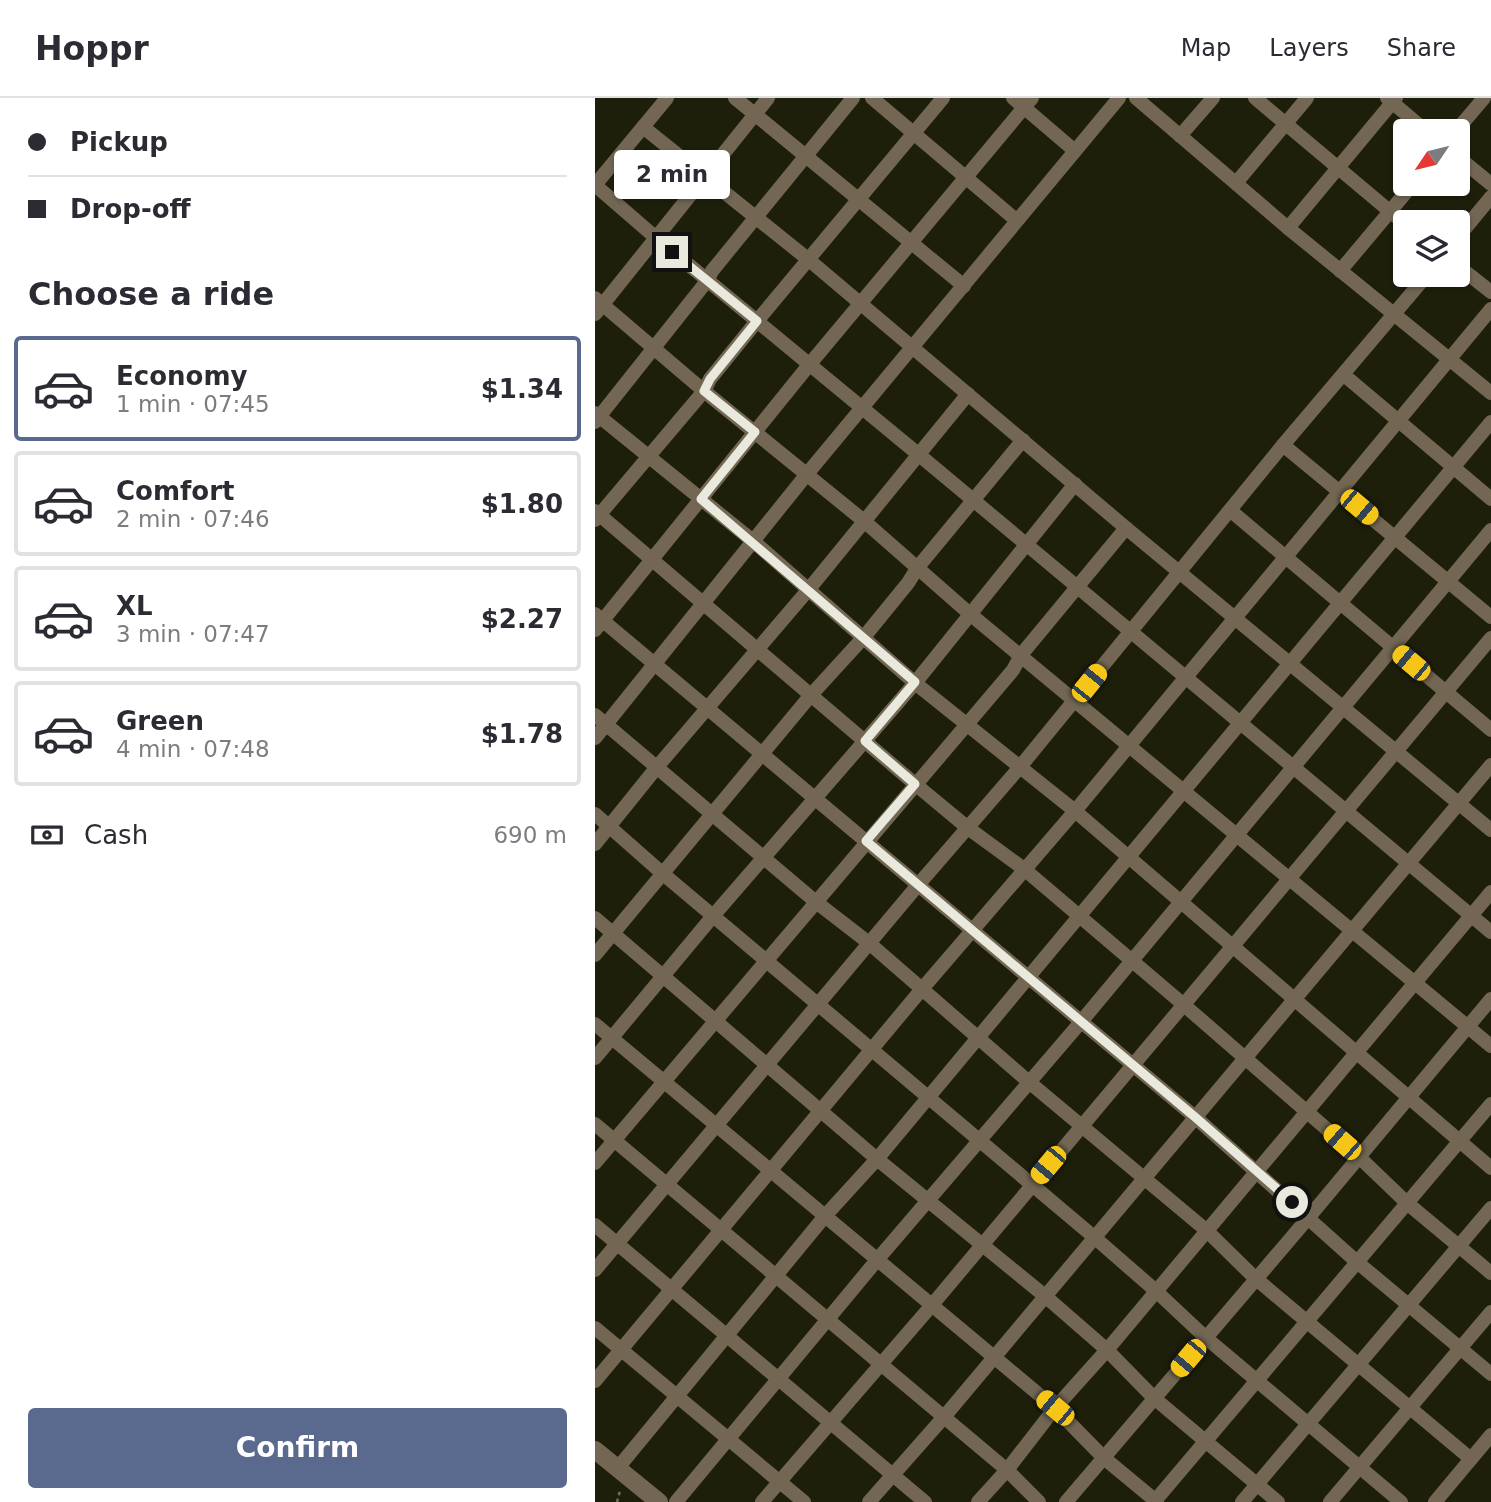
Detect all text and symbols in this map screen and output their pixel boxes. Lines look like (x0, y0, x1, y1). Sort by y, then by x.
text: Hoppr (35, 29, 149, 68)
text: Map (1181, 34, 1231, 62)
text: Layers (1269, 34, 1349, 62)
text: Share (1387, 34, 1456, 62)
north arrow (1393, 119, 1470, 196)
map controls (1393, 119, 1470, 287)
text: Pickup (70, 127, 168, 157)
callout: 2 min (614, 150, 730, 200)
text: 2 min (636, 161, 708, 187)
text: Drop-off (70, 194, 191, 224)
button: layers (1393, 210, 1470, 287)
route end (656, 236, 688, 268)
text: Choose a ride (28, 275, 274, 313)
icon: car (32, 357, 95, 420)
text: Economy (116, 361, 247, 391)
text: $1.34 (481, 374, 563, 404)
text: 1 min · 07:45 (116, 391, 270, 417)
icon: car (32, 472, 95, 535)
text: Comfort (116, 476, 234, 506)
car (1337, 485, 1382, 529)
text: $1.80 (481, 489, 563, 519)
text: 2 min · 07:46 (116, 506, 270, 532)
icon: car (32, 587, 95, 650)
text: XL (116, 591, 153, 621)
text: $2.27 (481, 604, 563, 634)
text: 3 min · 07:47 (116, 621, 270, 647)
car (1389, 641, 1434, 685)
car (1068, 660, 1111, 706)
icon: car (32, 702, 95, 765)
text: Green (116, 706, 204, 736)
text: $1.78 (481, 719, 563, 749)
text: 4 min · 07:48 (116, 736, 270, 762)
icon: cash (28, 816, 66, 854)
text: Cash (84, 820, 148, 850)
text: 690 m (493, 822, 567, 848)
car (1320, 1120, 1365, 1164)
car (1027, 1142, 1070, 1188)
route start (1276, 1186, 1308, 1218)
car (1167, 1335, 1210, 1381)
car (1033, 1386, 1078, 1430)
button: Confirm (28, 1408, 567, 1488)

